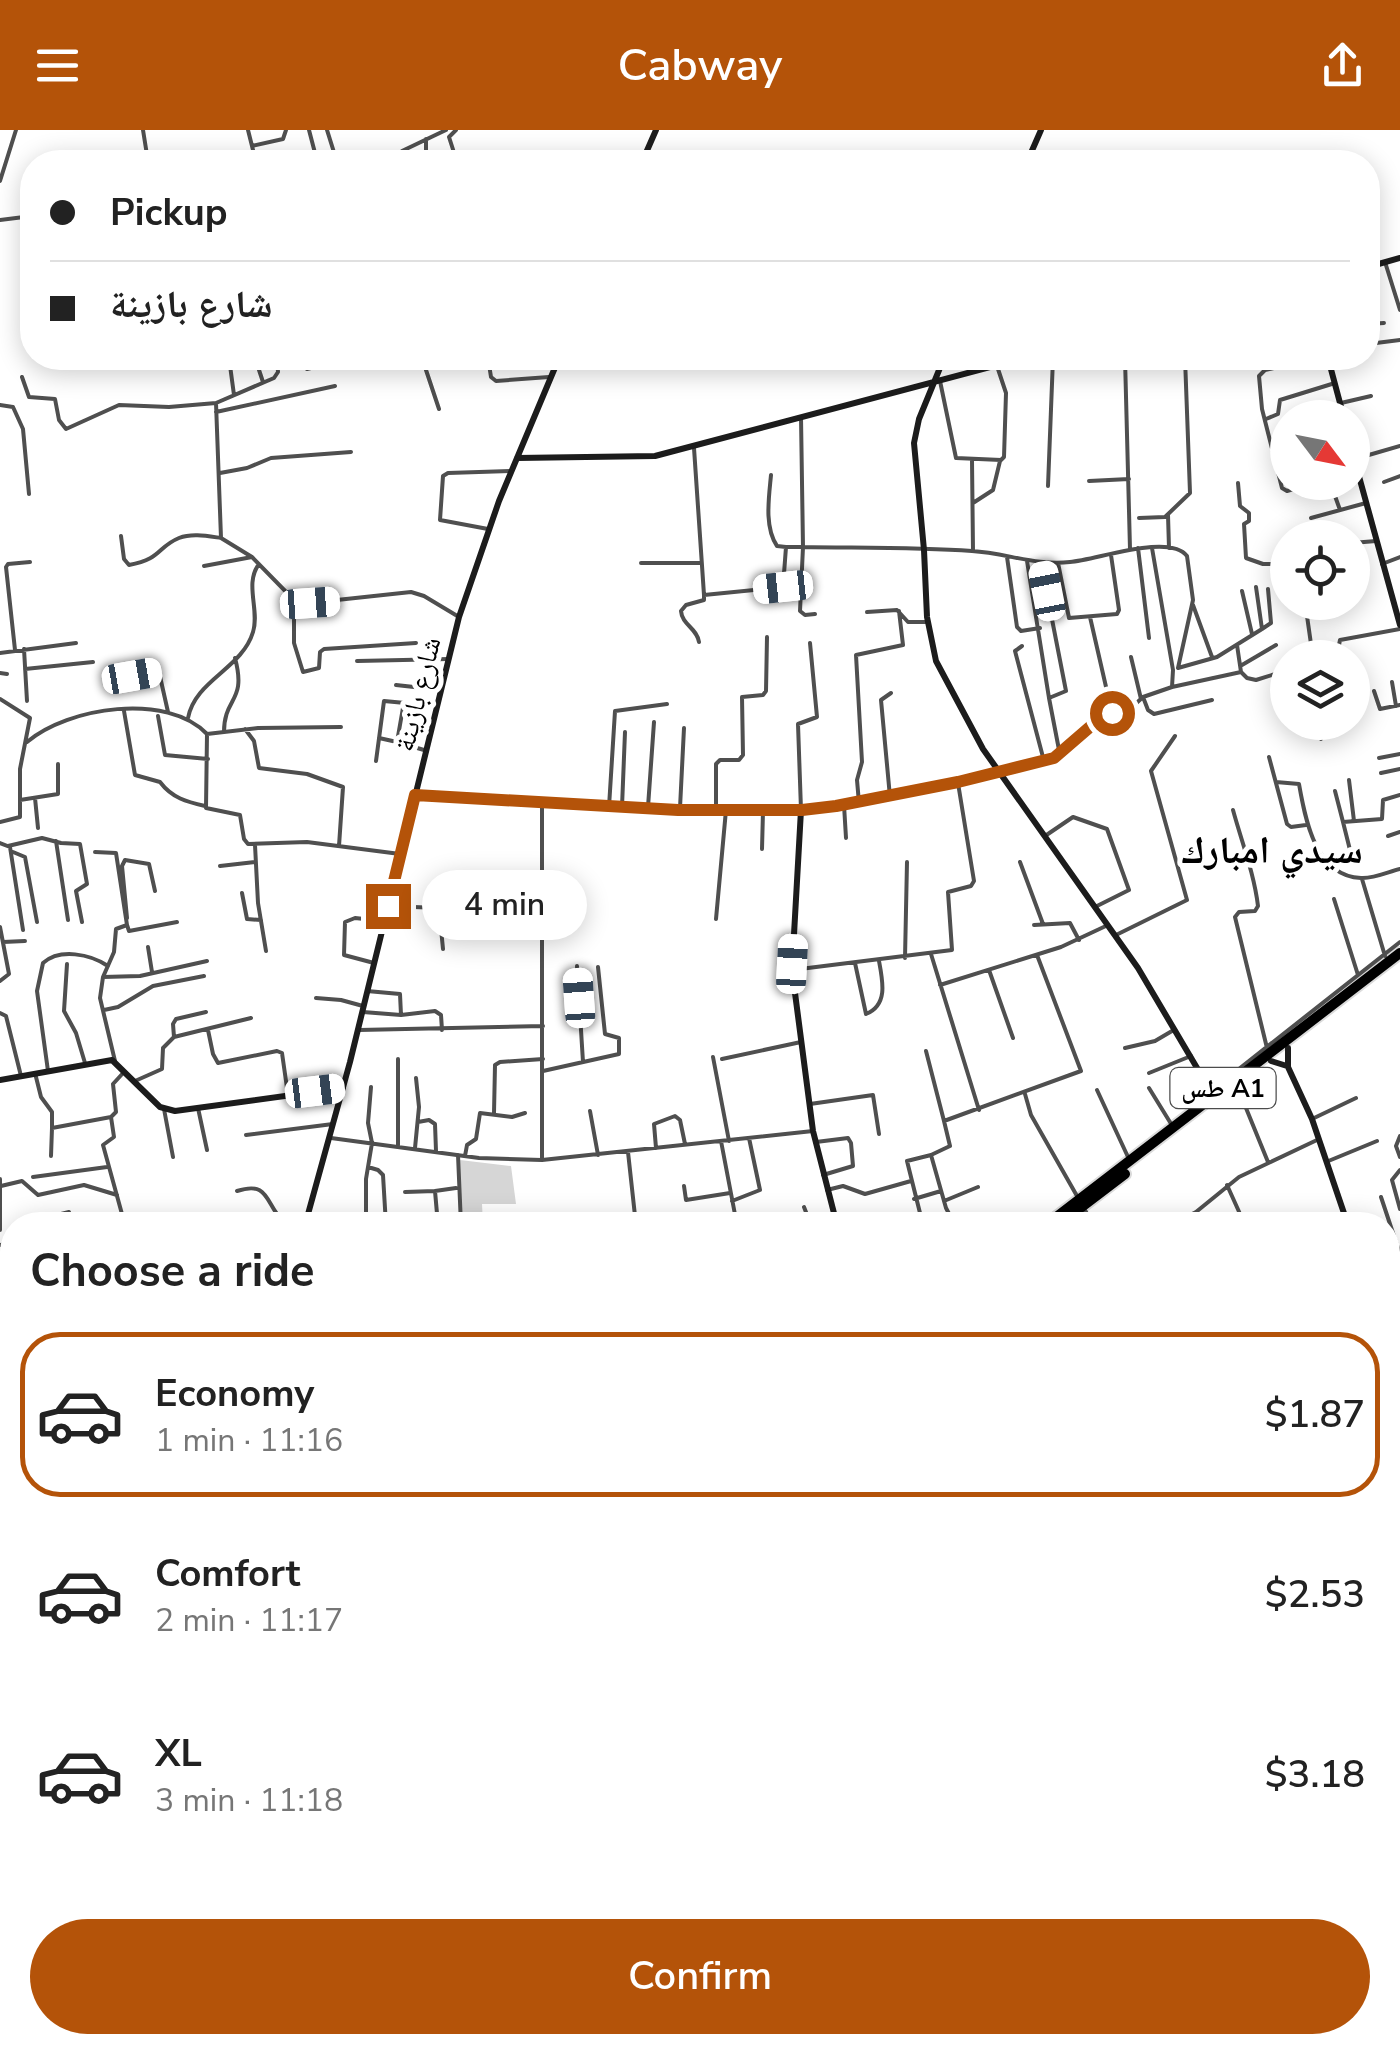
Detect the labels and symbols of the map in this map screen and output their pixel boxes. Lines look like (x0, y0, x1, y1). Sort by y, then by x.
north arrow (1270, 400, 1370, 500)
car (1027, 559, 1067, 623)
car (752, 569, 814, 605)
car (279, 586, 341, 620)
street label: شارع بازينة (385, 633, 450, 755)
car (100, 656, 164, 696)
route start (1090, 691, 1135, 736)
district label: سيدي امبارك (1181, 825, 1363, 879)
callout: 4 min (423, 871, 588, 941)
route end (366, 884, 411, 929)
car (775, 933, 809, 995)
car (562, 967, 596, 1029)
road number: طس A1 (1170, 1068, 1276, 1108)
car (283, 1072, 347, 1110)

